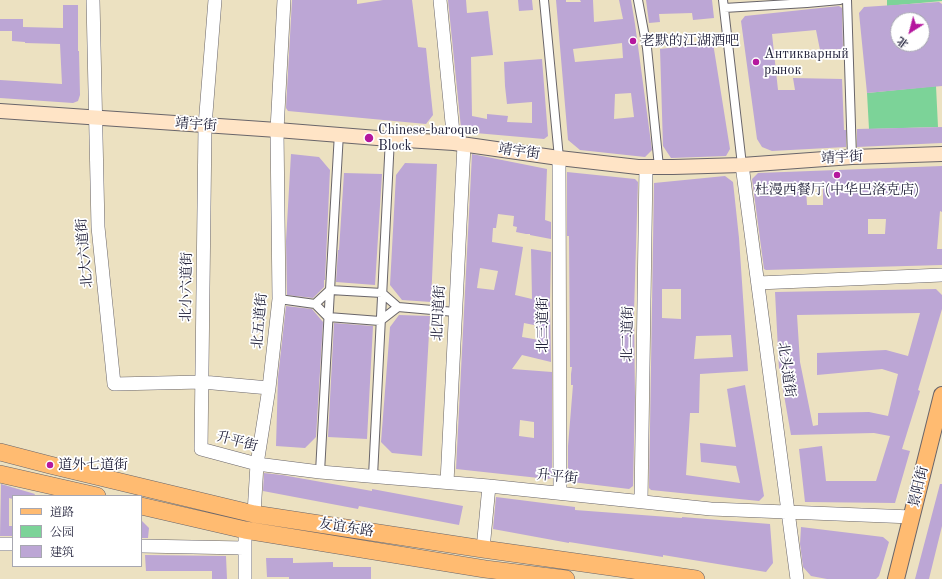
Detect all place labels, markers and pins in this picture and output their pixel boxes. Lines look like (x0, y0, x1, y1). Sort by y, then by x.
place label: 老默的江湖酒吧 (641, 33, 739, 49)
marker: 老默的江湖酒吧 (628, 36, 638, 46)
place label: Антикварный рынок (764, 46, 849, 78)
marker: Антикварный рынок (751, 57, 761, 67)
place label: Chinese-baroque Block (378, 122, 478, 154)
marker: Chinese-baroque Block (363, 132, 375, 144)
marker: 杜漫西餐厅(中华巴洛克店) (832, 170, 842, 180)
place label: 杜漫西餐厅(中华巴洛克店) (755, 182, 919, 198)
place label: 道外七道街 (58, 457, 128, 473)
marker: 道外七道街 (45, 460, 55, 470)

